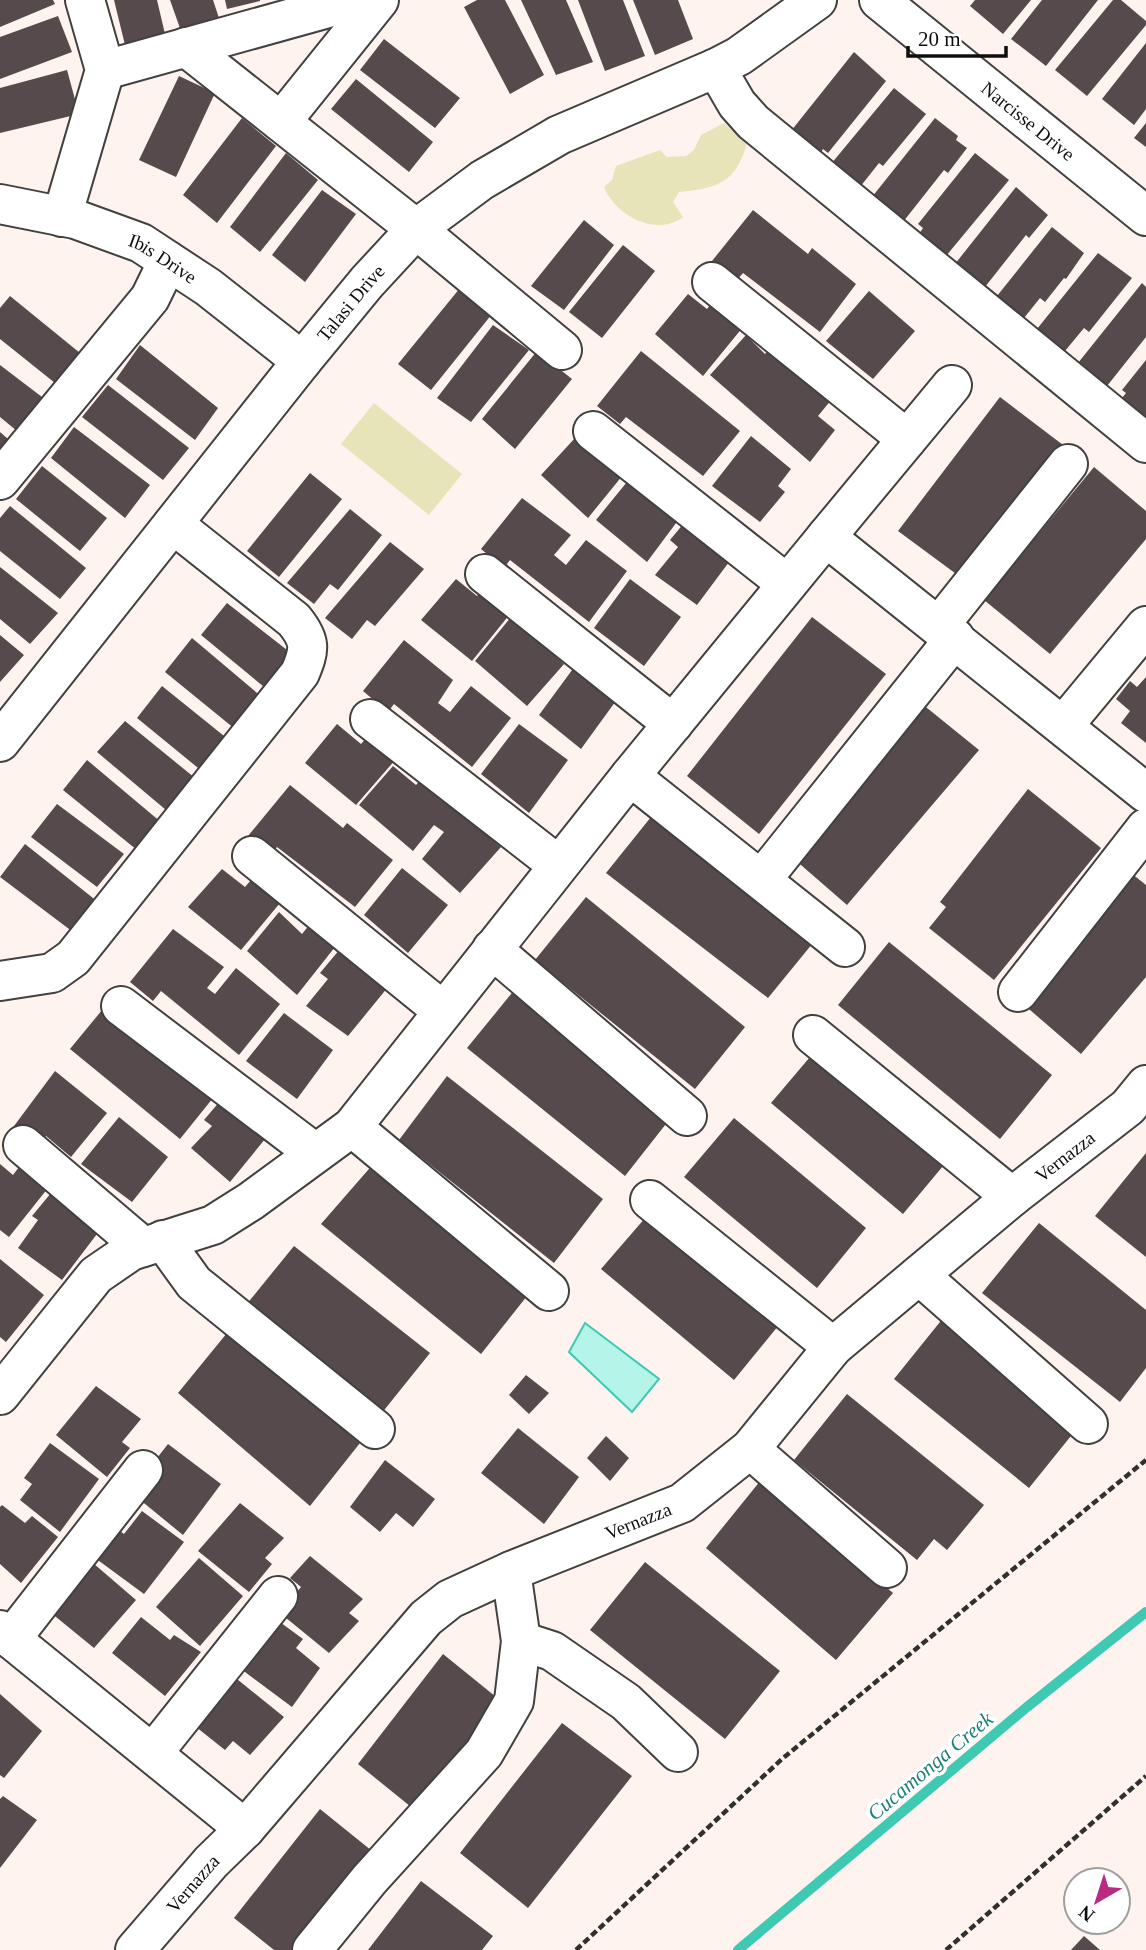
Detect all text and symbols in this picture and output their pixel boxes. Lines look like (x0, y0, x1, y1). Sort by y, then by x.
scale bar (908, 14, 1006, 58)
text: 20 m (918, 27, 961, 51)
street label: Narcisse Drive (977, 77, 1079, 165)
street label: Ibis Drive (126, 230, 200, 288)
street label: Talasi Drive (313, 260, 389, 345)
street label: Vernazza (1031, 1127, 1099, 1186)
street label: Vernazza (602, 1498, 675, 1544)
water label: Cucamonga Creek (862, 1706, 998, 1825)
street label: Vernazza (162, 1850, 224, 1917)
north arrow (1062, 1866, 1132, 1936)
text: N (1074, 1901, 1099, 1926)

